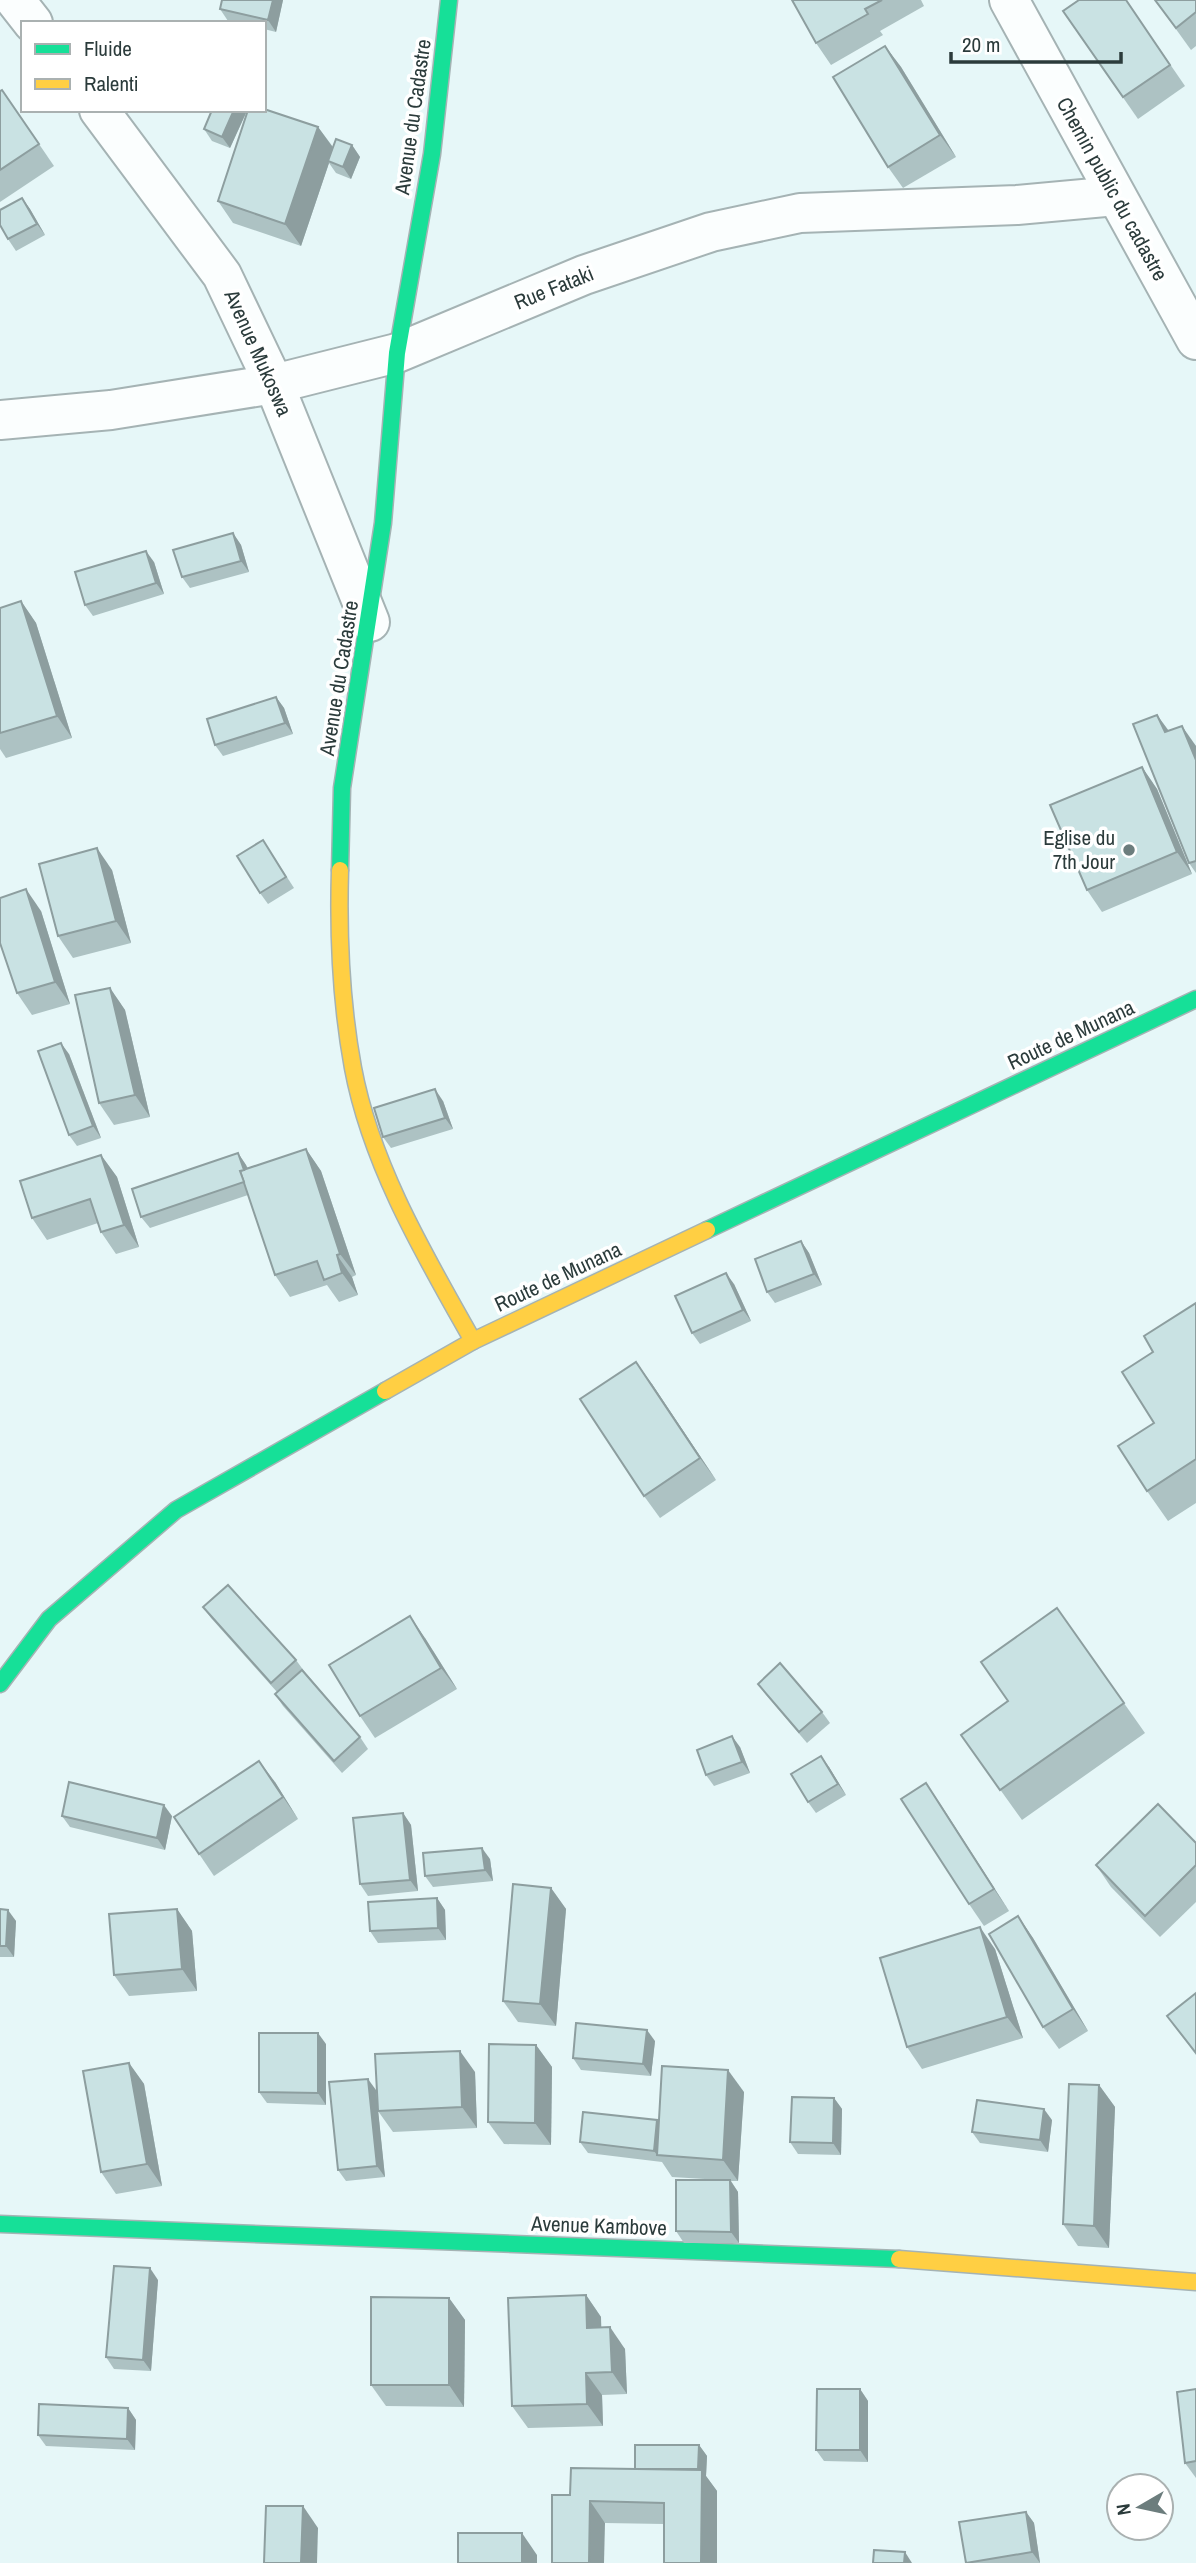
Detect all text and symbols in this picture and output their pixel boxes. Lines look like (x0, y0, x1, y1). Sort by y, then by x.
legend (21, 21, 266, 112)
scale bar (951, 21, 1121, 65)
text: 20 m (962, 30, 1000, 59)
text: Fluide (84, 34, 132, 63)
street label: Avenue du Cadastre (387, 37, 438, 198)
text: Ralenti (84, 69, 139, 98)
street label: Chemin public du cadastre (1050, 92, 1175, 286)
street label: Rue Fataki (510, 258, 598, 317)
street label: Avenue Mukoswa (217, 284, 299, 421)
street label: Avenue du Cadastre (312, 598, 365, 759)
place label: Eglise du 7th Jour (1043, 823, 1115, 876)
marker: Eglise du 7th Jour (1121, 842, 1137, 858)
street label: Route de Munana (1003, 992, 1139, 1077)
street label: Route de Munana (490, 1234, 626, 1319)
street label: Avenue Kambove (530, 2209, 667, 2242)
north arrow (1105, 2472, 1175, 2542)
text: N (1109, 2502, 1137, 2517)

